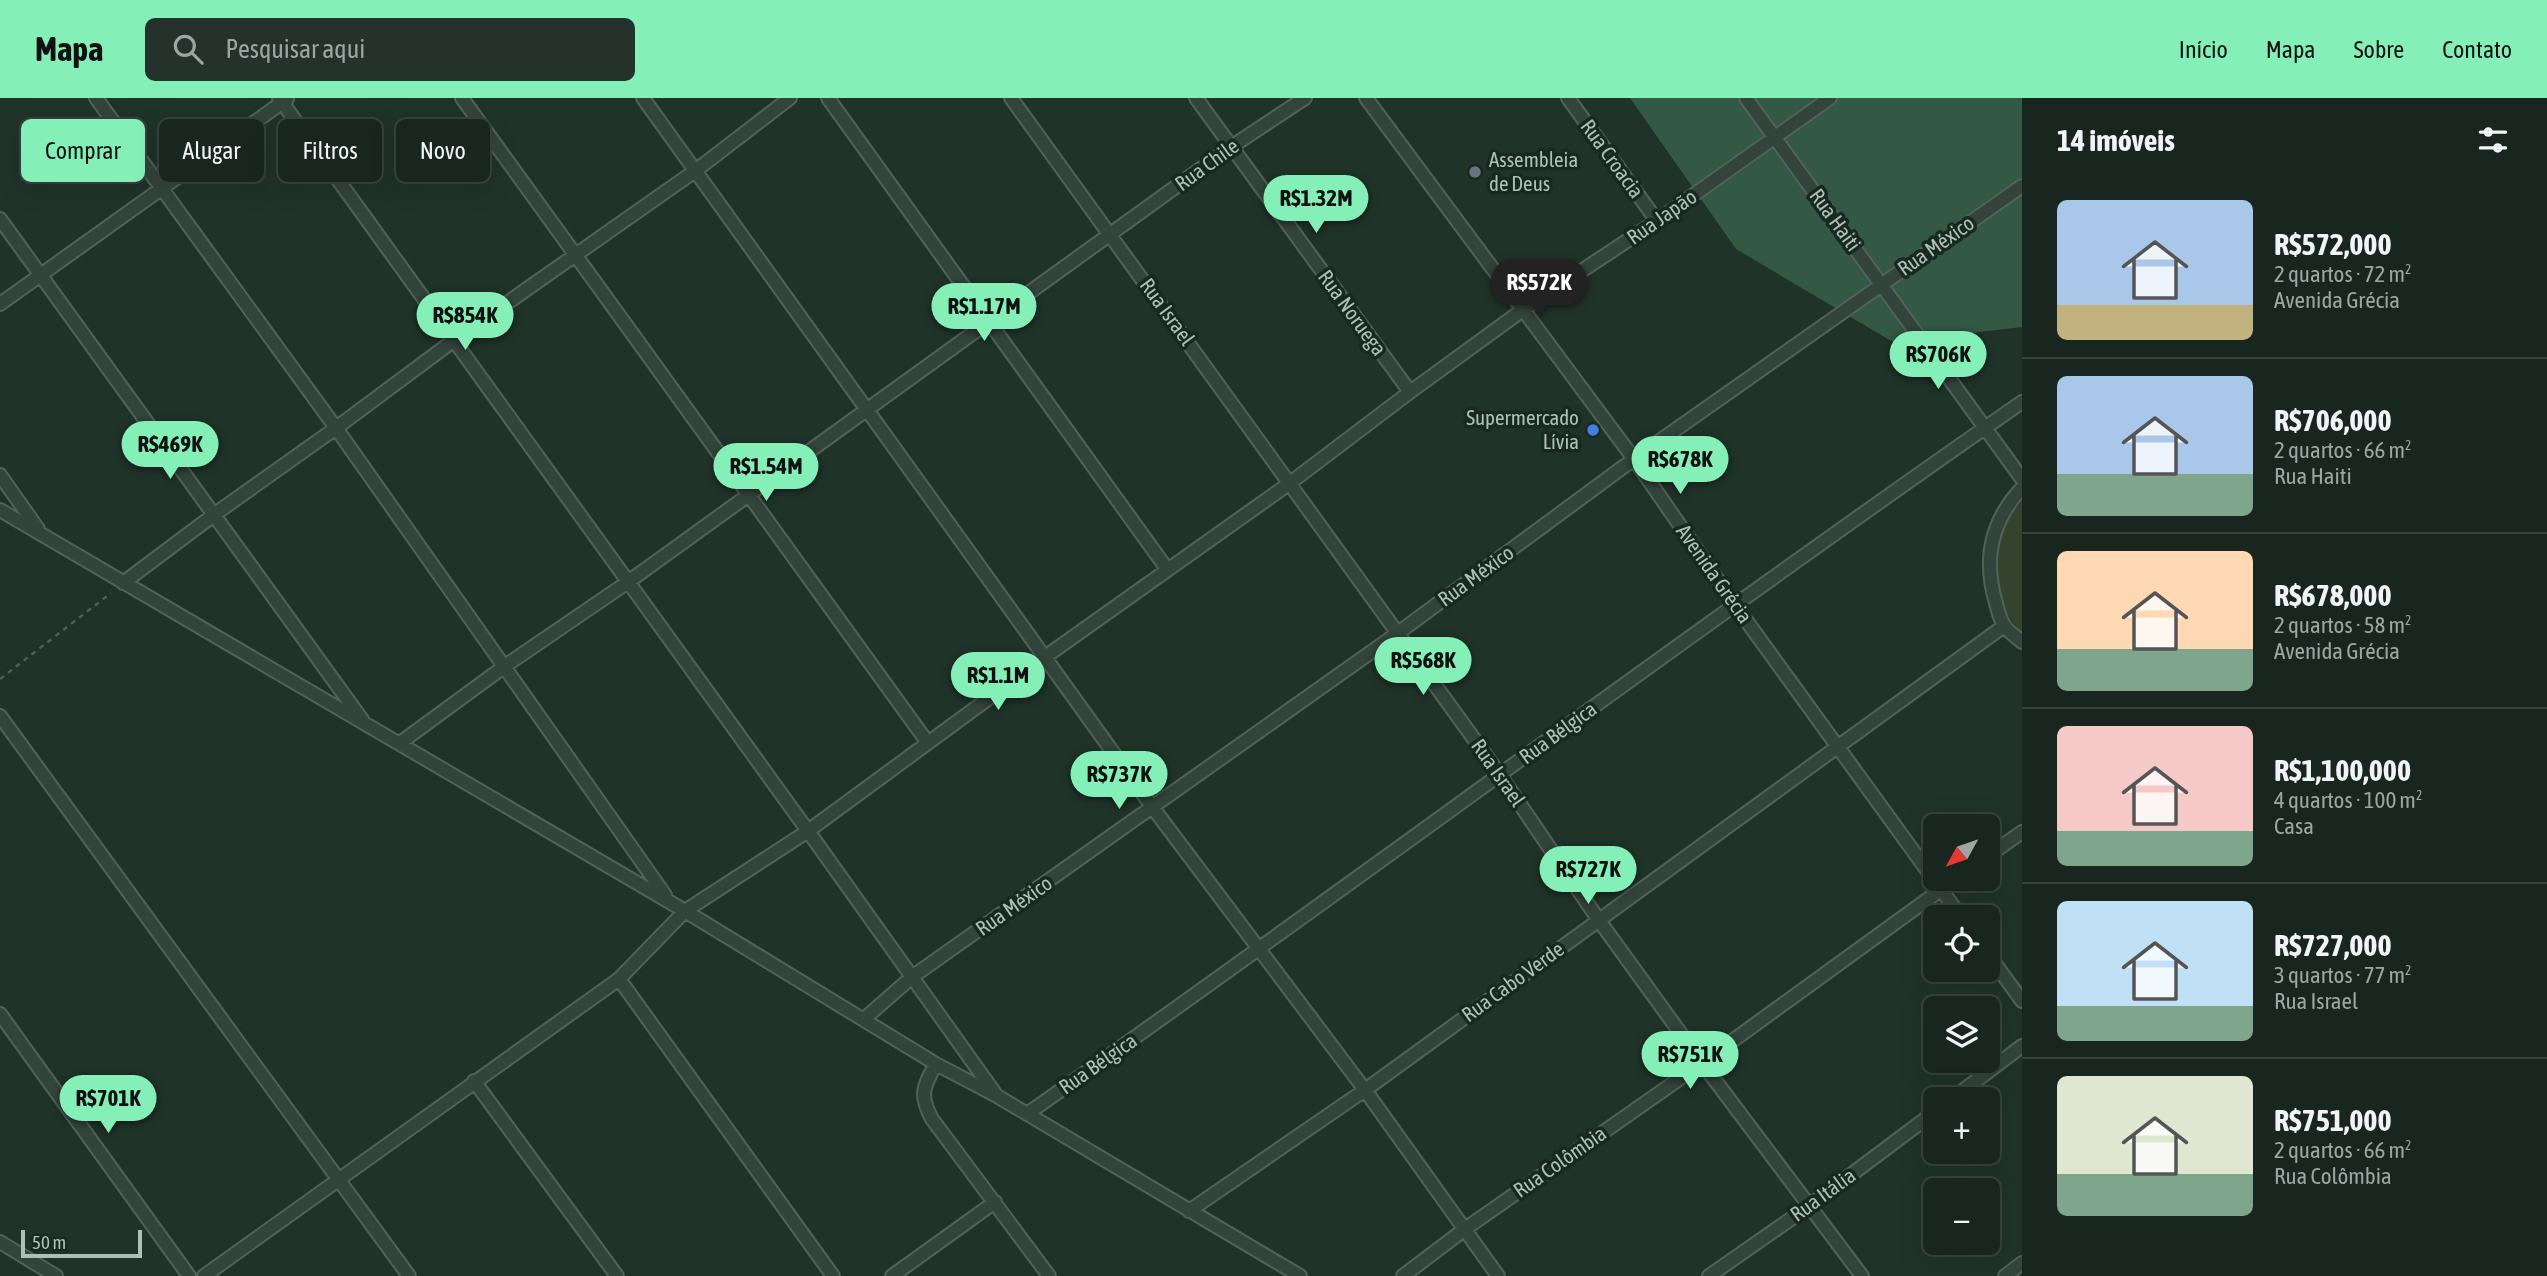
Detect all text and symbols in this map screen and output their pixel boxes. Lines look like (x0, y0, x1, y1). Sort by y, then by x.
search box (145, 18, 635, 81)
text: Mapa (35, 30, 103, 68)
icon: search (169, 30, 207, 68)
text: Pesquisar aqui (225, 34, 365, 64)
text: Início (2179, 36, 2228, 63)
text: Mapa (2266, 36, 2316, 63)
text: Sobre (2354, 36, 2404, 63)
text: Contato (2442, 36, 2512, 63)
street label: Rua Croacia (1576, 115, 1649, 202)
chip: Comprar (21, 119, 145, 182)
chip: Alugar (159, 119, 264, 182)
chip: Filtros (278, 119, 382, 182)
chip: Novo (396, 119, 490, 182)
icon: filters (2474, 121, 2512, 159)
text: 14 imóveis (2057, 123, 2175, 157)
street label: Rua Chile (1170, 133, 1243, 195)
place label: Assembleia de Deus (1489, 147, 1578, 195)
marker: Assembleia de Deus (1467, 164, 1483, 180)
pin: R$1.32M (1251, 176, 1381, 235)
street label: Rua Japão (1622, 184, 1701, 249)
street label: Rua Haiti (1805, 184, 1866, 255)
text: R$1.32M (1279, 185, 1353, 211)
street label: Rua México (1893, 210, 1978, 280)
text: R$572,000 (2274, 227, 2392, 261)
icon: home (2113, 228, 2197, 312)
pin: R$572K (1482, 260, 1596, 319)
text: 2 quartos · 72 m² (2274, 261, 2412, 287)
street label: Rua Noruega (1314, 265, 1392, 360)
text: R$572K (1507, 269, 1571, 295)
street label: Rua Israel (1136, 273, 1200, 350)
pin: R$1.17M (919, 284, 1049, 343)
text: Avenida Grécia (2274, 287, 2400, 313)
pin: R$854K (408, 292, 522, 352)
text: R$1.17M (947, 293, 1021, 319)
text: R$854K (433, 302, 497, 328)
pin: R$706K (1881, 331, 1995, 391)
text: R$706K (1906, 341, 1970, 367)
text: R$706,000 (2274, 403, 2392, 437)
icon: home (2113, 404, 2197, 488)
place label: Supermercado Lívia (1466, 405, 1579, 453)
pin: R$469K (113, 422, 227, 481)
marker: Supermercado Lívia (1585, 422, 1601, 438)
text: R$469K (138, 431, 202, 457)
pin: R$678K (1623, 436, 1737, 496)
text: 2 quartos · 66 m² (2274, 437, 2412, 463)
pin: R$1.54M (701, 444, 831, 503)
text: R$678K (1648, 446, 1712, 472)
text: R$1.54M (729, 453, 803, 479)
text: Rua Haiti (2274, 463, 2352, 489)
street label: Avenida Grécia (1672, 519, 1758, 627)
street label: Rua México (1433, 540, 1518, 611)
text: R$678,000 (2274, 578, 2392, 612)
icon: home (2113, 579, 2197, 663)
text: 2 quartos · 58 m² (2274, 612, 2412, 638)
pin: R$568K (1366, 638, 1480, 697)
text: Avenida Grécia (2274, 638, 2400, 664)
text: R$568K (1391, 647, 1455, 673)
pin: R$1.1M (941, 652, 1055, 712)
text: R$1.1M (967, 662, 1029, 688)
street label: Rua Bélgica (1514, 696, 1601, 768)
street label: Rua Israel (1467, 734, 1531, 811)
pin: R$737K (1062, 752, 1176, 811)
text: R$1,100,000 (2274, 753, 2411, 787)
icon: home (2113, 754, 2197, 838)
text: R$737K (1087, 761, 1151, 787)
text: 4 quartos · 100 m² (2274, 787, 2422, 813)
text: Casa (2274, 813, 2314, 839)
north arrow (1923, 814, 2000, 891)
map controls (1923, 814, 2000, 1255)
pin: R$727K (1531, 846, 1645, 906)
text: R$727K (1556, 856, 1620, 882)
street label: Rua México (971, 870, 1056, 940)
button: locate (1923, 905, 2000, 982)
text: R$727,000 (2274, 928, 2392, 962)
icon: home (2113, 929, 2197, 1013)
street label: Rua Cabo Verde (1457, 936, 1568, 1026)
text: 3 quartos · 77 m² (2274, 962, 2412, 988)
text: Rua Israel (2274, 988, 2358, 1014)
button: layers (1923, 996, 2000, 1073)
street label: Rua Bélgica (1054, 1028, 1141, 1099)
pin: R$751K (1633, 1032, 1747, 1091)
text: R$751K (1658, 1041, 1722, 1067)
pin: R$701K (51, 1076, 165, 1135)
text: R$701K (76, 1085, 140, 1111)
button: + (1923, 1087, 2000, 1164)
text: R$751,000 (2274, 1103, 2392, 1137)
icon: home (2113, 1104, 2197, 1188)
street label: Rua Colômbia (1509, 1121, 1610, 1202)
text: 2 quartos · 66 m² (2274, 1137, 2412, 1163)
street label: Rua Itália (1785, 1163, 1860, 1226)
text: Rua Colômbia (2274, 1163, 2392, 1189)
button: − (1923, 1178, 2000, 1255)
scale bar (21, 1227, 142, 1259)
text: 50 m (32, 1231, 66, 1253)

